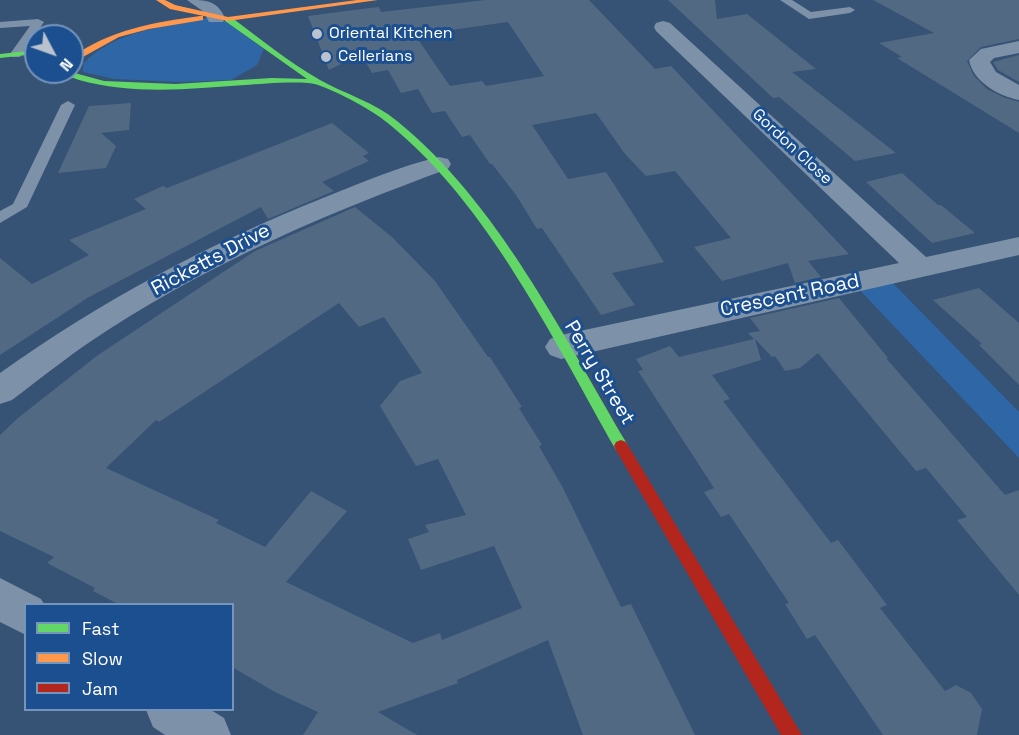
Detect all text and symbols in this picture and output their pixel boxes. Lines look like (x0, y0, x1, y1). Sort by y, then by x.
north arrow (24, 24, 84, 84)
place label: Oriental Kitchen (329, 24, 453, 44)
marker: Oriental Kitchen (310, 27, 324, 41)
place label: Cellerians (338, 47, 412, 67)
marker: Cellerians (319, 50, 333, 64)
text: N (55, 54, 78, 76)
street label: Gordon Close (748, 105, 836, 189)
street label: Ricketts Drive (148, 219, 274, 301)
street label: Crescent Road (718, 270, 862, 322)
street label: Perry Street (559, 317, 639, 429)
legend (24, 603, 234, 711)
text: Fast (82, 617, 119, 640)
text: Slow (82, 647, 123, 670)
text: Jam (82, 677, 118, 700)

